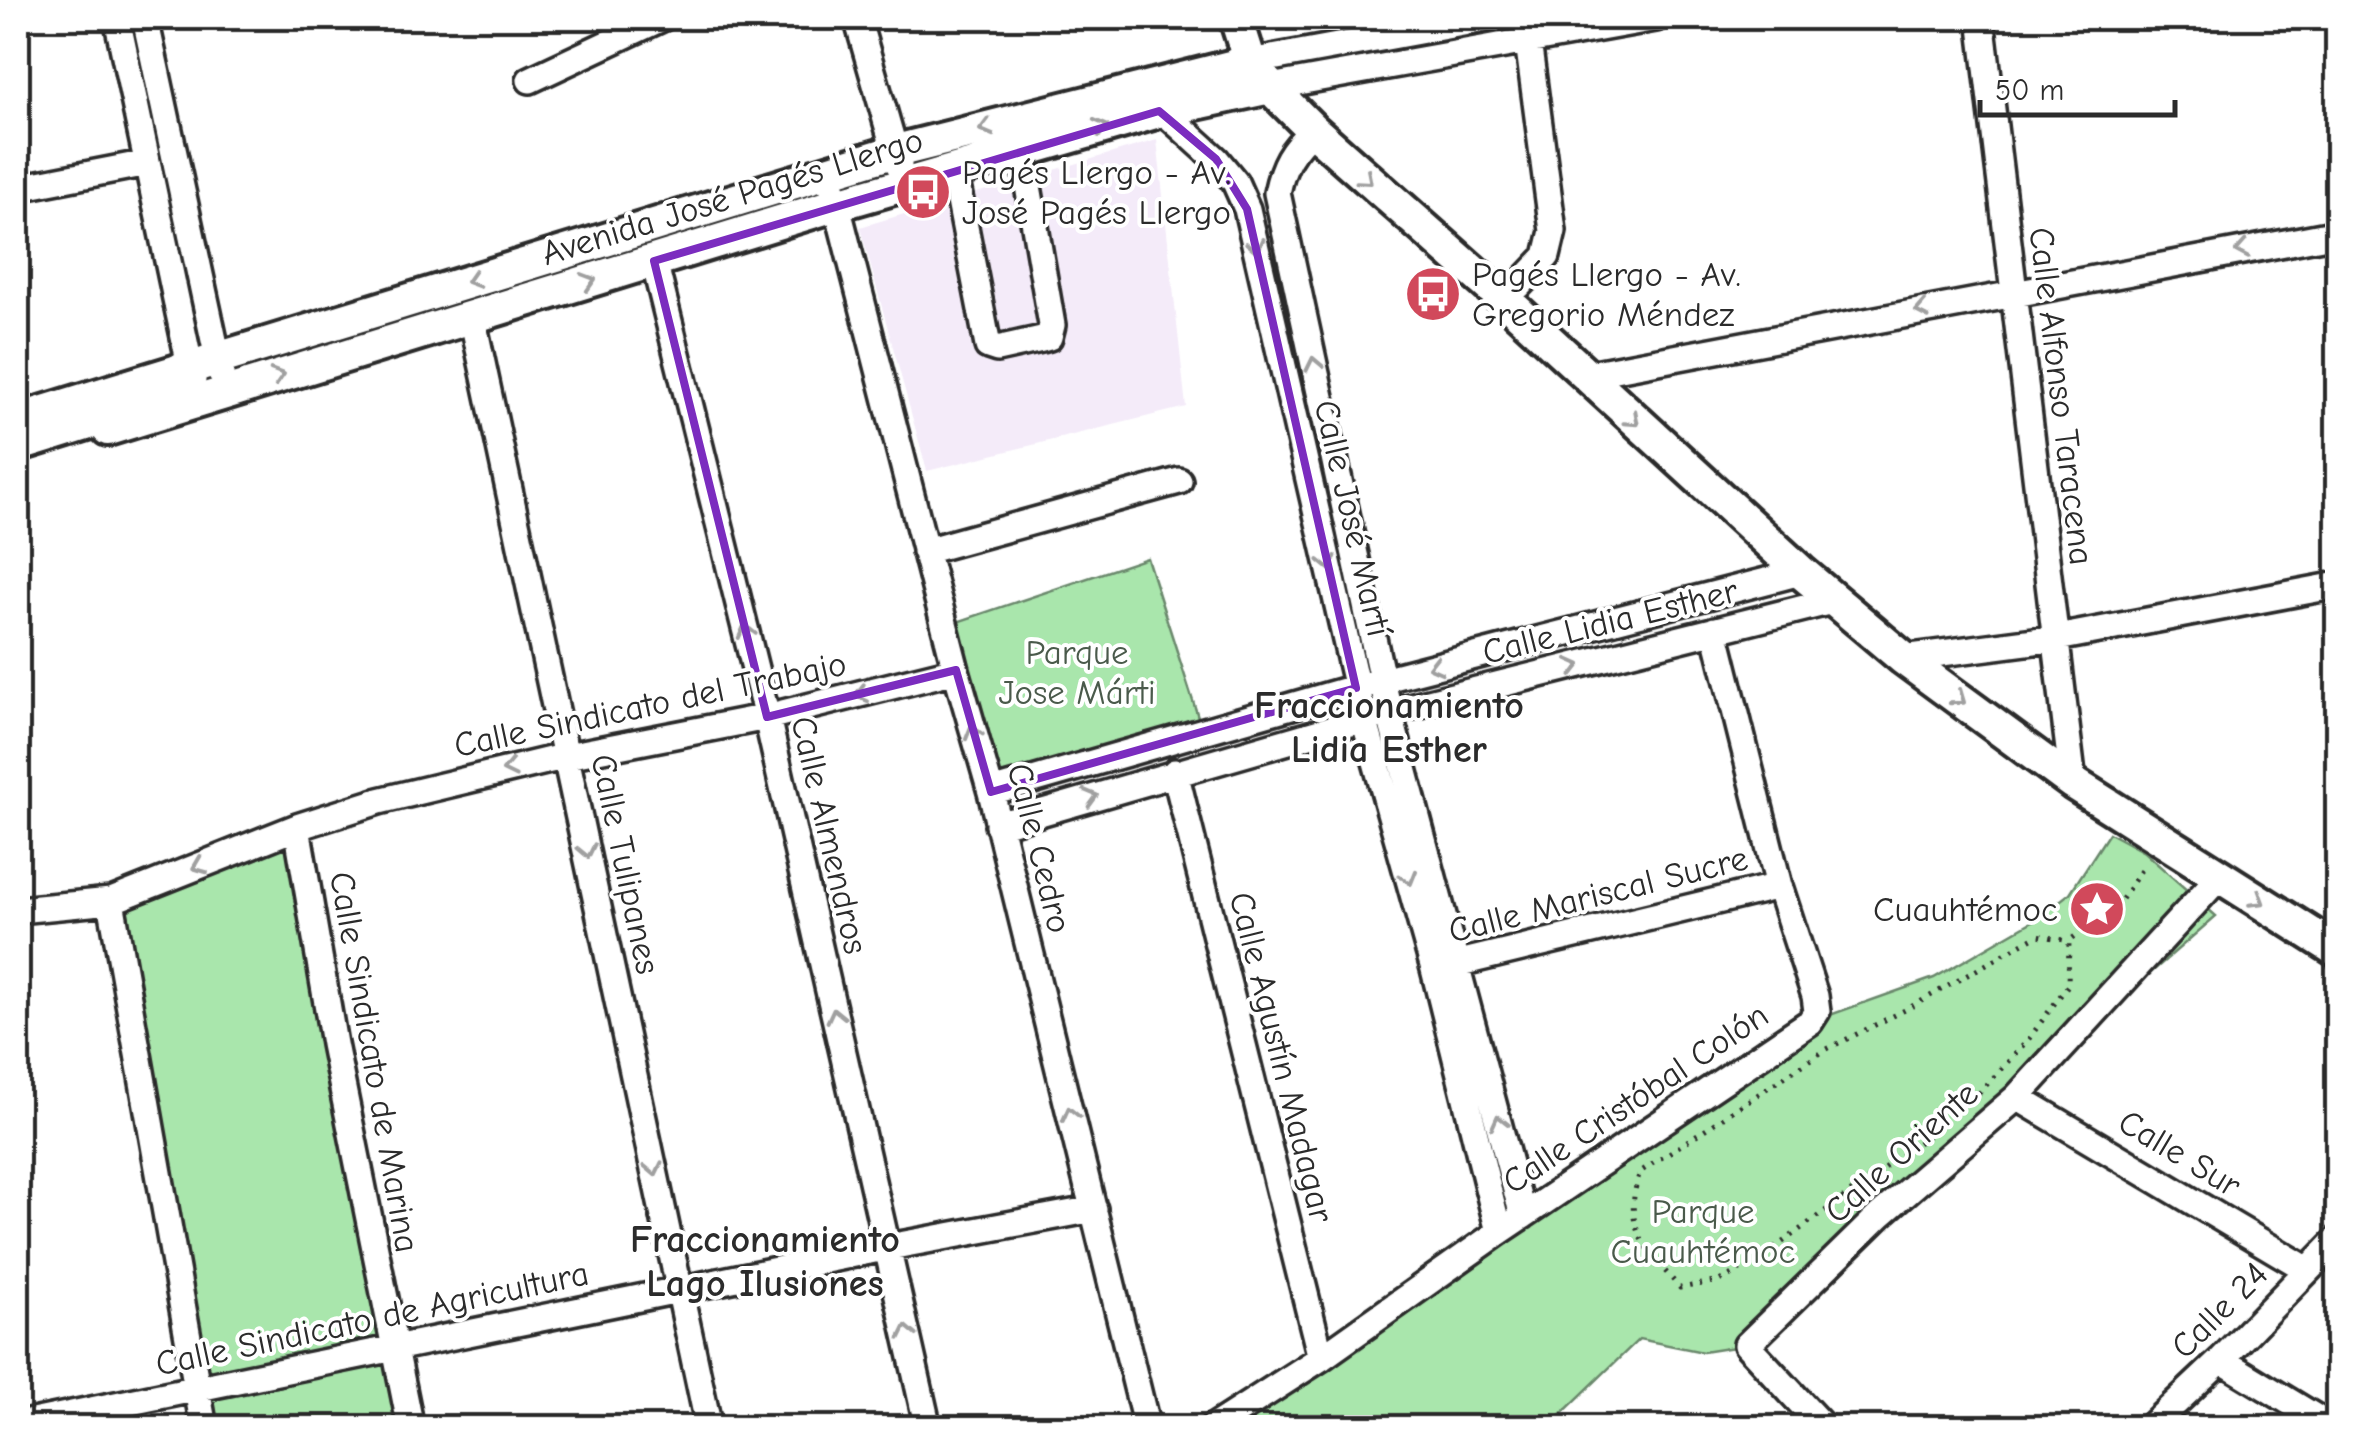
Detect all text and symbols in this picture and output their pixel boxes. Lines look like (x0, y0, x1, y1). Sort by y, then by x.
scale bar (1980, 55, 2175, 117)
text: 50 m (1995, 73, 2064, 108)
one-way arrow (978, 116, 995, 137)
one-way arrow (1092, 118, 1109, 139)
street label: Avenida José Pagés Llergo (537, 119, 928, 274)
place label: Pagés Llergo - Av. José Pagés Llergo (962, 152, 1231, 233)
bus stop icon: Pagés Llergo - Av. José Pagés Llergo (893, 162, 953, 222)
one-way arrow (1354, 167, 1373, 185)
street label: Calle Alfonso Taracena (2020, 225, 2103, 567)
one-way arrow (1244, 237, 1265, 254)
one-way arrow (2233, 239, 2250, 260)
place label: Pagés Llergo - Av. Gregorio Méndez (1472, 254, 1741, 335)
bus stop icon: Pagés Llergo - Av. Gregorio Méndez (1403, 264, 1463, 324)
one-way arrow (465, 269, 482, 289)
one-way arrow (579, 272, 596, 292)
one-way arrow (1914, 298, 1931, 319)
one-way arrow (1305, 356, 1326, 373)
one-way arrow (269, 367, 286, 388)
street label: Calle José Martí (1305, 396, 1400, 641)
one-way arrow (1621, 408, 1640, 426)
one-way arrow (1316, 554, 1337, 571)
street label: Calle Lidia Esther (1478, 570, 1742, 673)
one-way arrow (736, 623, 757, 640)
park label: Parque Jose Márti (998, 632, 1156, 713)
street label: Calle Sindicato del Trabajo (450, 643, 850, 766)
one-way arrow (1427, 654, 1444, 675)
one-way arrow (1565, 656, 1582, 677)
one-way arrow (853, 682, 870, 703)
district label: Fraccionamiento Lidia Esther (1254, 684, 1524, 772)
one-way arrow (1948, 688, 1966, 705)
street label: Calle Almendros (782, 712, 877, 958)
one-way arrow (964, 724, 985, 741)
street label: Calle Tulipanes (582, 750, 669, 978)
one-way arrow (501, 757, 518, 778)
street label: Calle Cedro (999, 759, 1080, 937)
one-way arrow (1082, 788, 1099, 809)
street label: Calle Mariscal Sucre (1444, 837, 1752, 952)
one-way arrow (575, 842, 596, 859)
one-way arrow (192, 854, 209, 874)
street label: Calle Sindicato de Marina (321, 869, 428, 1256)
one-way arrow (1397, 869, 1418, 886)
place icon: Cuauhtémoc (2067, 879, 2127, 939)
street label: Calle Agustín Madagar (1221, 888, 1342, 1227)
one-way arrow (2247, 888, 2265, 907)
place label: Cuauhtémoc (1873, 889, 2058, 930)
street label: Calle Cristóbal Colón (1495, 994, 1776, 1202)
one-way arrow (826, 1007, 847, 1024)
street label: Calle Oriente (1816, 1073, 1986, 1232)
street label: Calle Sur (2111, 1101, 2248, 1206)
one-way arrow (1061, 1106, 1082, 1123)
one-way arrow (1489, 1114, 1510, 1131)
one-way arrow (643, 1160, 664, 1177)
park label: Parque Cuauhtémoc (1611, 1191, 1795, 1272)
district label: Fraccionamiento Lago Ilusiones (630, 1218, 900, 1306)
street label: Calle Sindicato de Agricultura (152, 1253, 592, 1384)
street label: Calle 24 (2163, 1254, 2276, 1367)
one-way arrow (898, 1324, 919, 1341)

